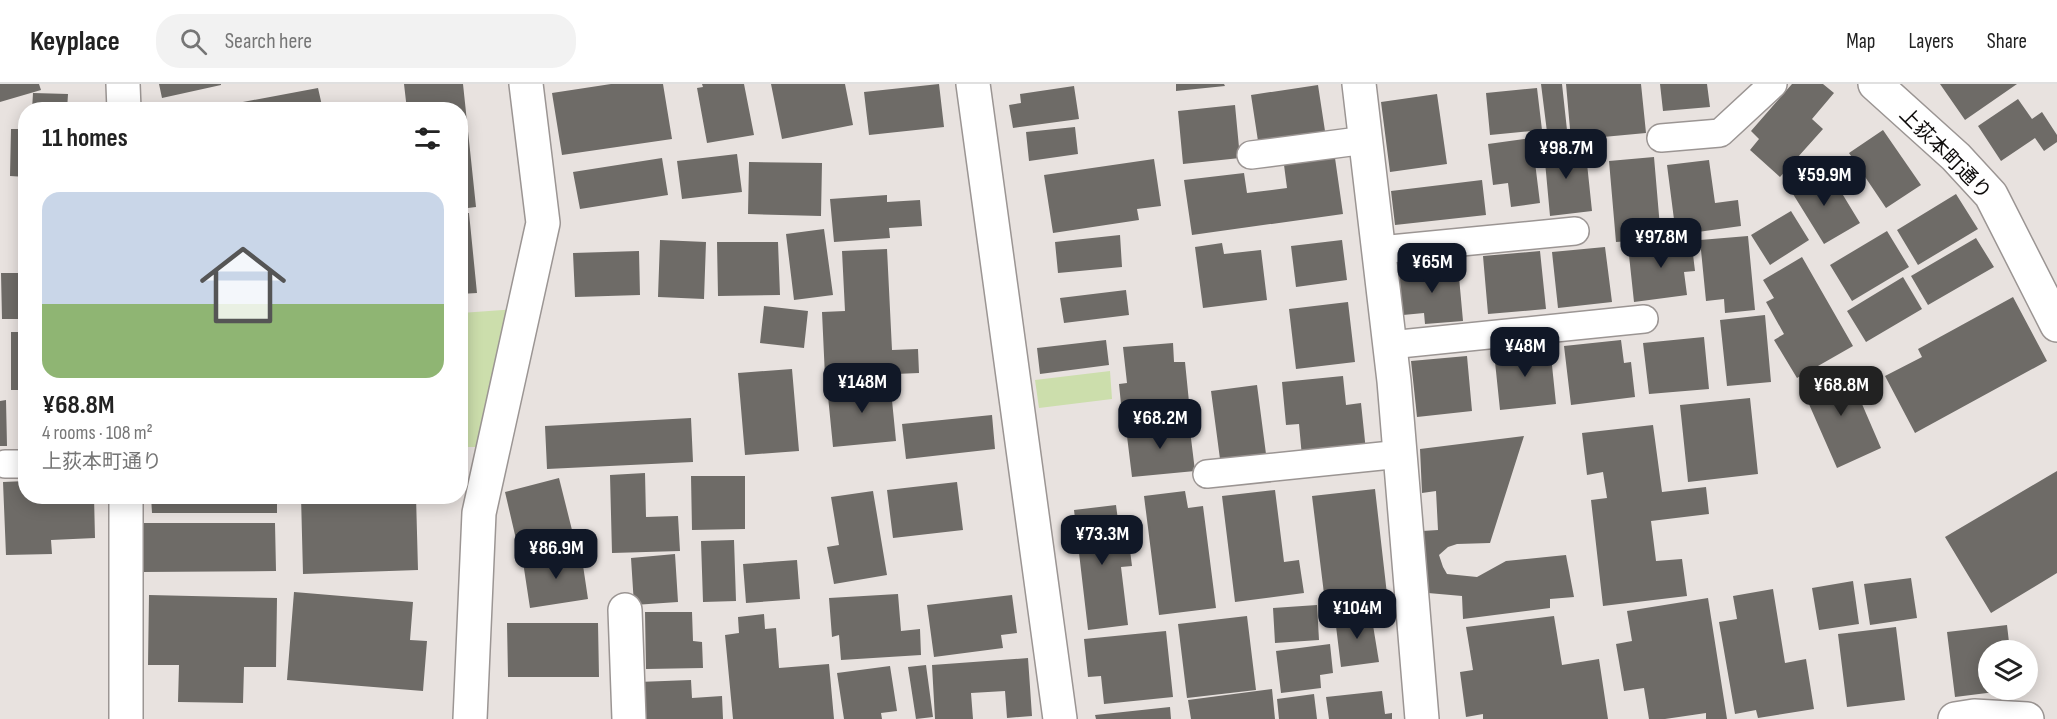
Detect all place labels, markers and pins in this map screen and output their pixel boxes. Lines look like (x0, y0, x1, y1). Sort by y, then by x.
pin: ¥98.7M (1517, 129, 1615, 180)
pin: ¥59.9M (1775, 156, 1873, 207)
pin: ¥97.8M (1612, 218, 1710, 269)
pin: ¥65M (1396, 243, 1468, 294)
pin: ¥48M (1489, 327, 1561, 378)
pin: ¥148M (820, 363, 904, 414)
pin: ¥68.8M (1792, 366, 1890, 417)
pin: ¥68.2M (1111, 399, 1209, 450)
pin: ¥73.3M (1053, 515, 1151, 566)
pin: ¥86.9M (507, 529, 605, 580)
pin: ¥104M (1315, 589, 1399, 640)

